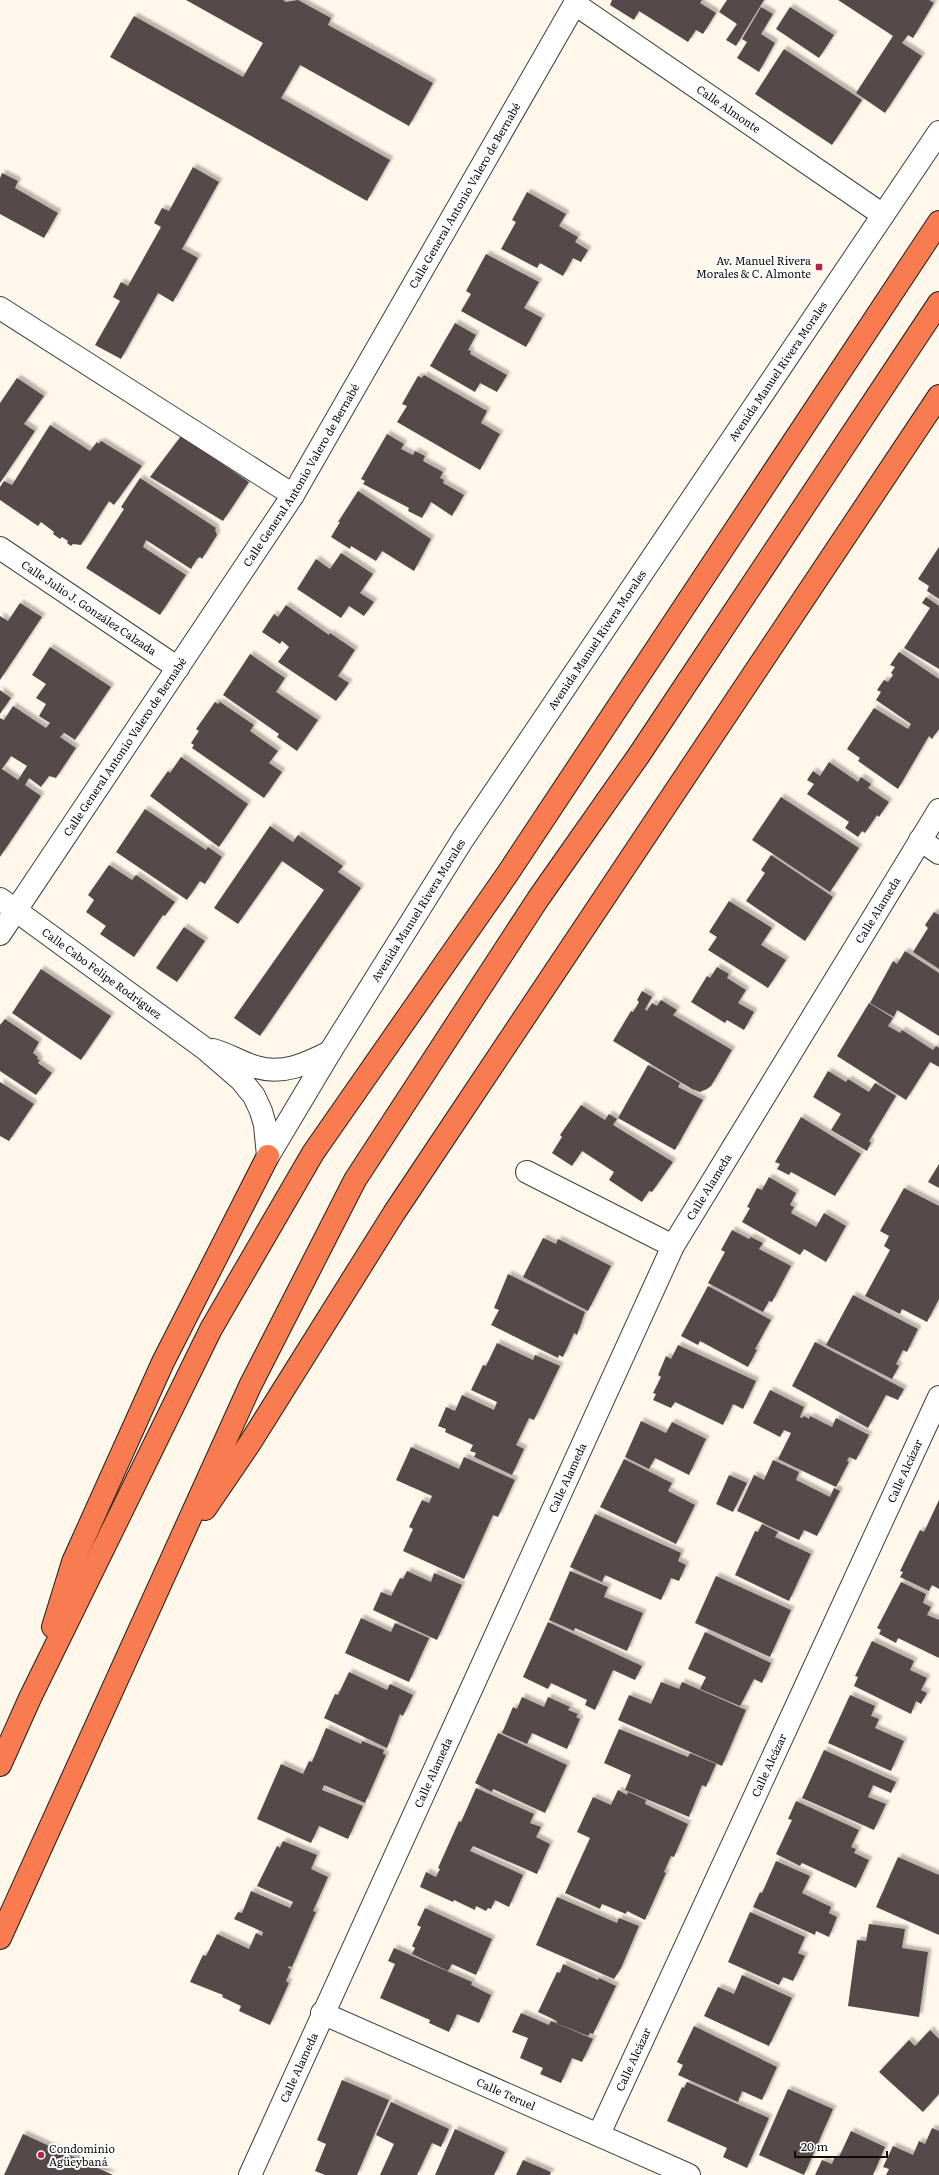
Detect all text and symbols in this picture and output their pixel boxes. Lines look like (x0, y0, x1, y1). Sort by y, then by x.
street label: Calle Almonte (694, 81, 764, 136)
street label: Calle General Antonio Valero de Bernabé (404, 99, 524, 291)
place label: Av. Manuel Rivera Morales & C. Almonte (696, 252, 811, 281)
marker: Av. Manuel Rivera Morales & C. Almonte (814, 262, 824, 272)
street label: Avenida Manuel Rivera Morales (724, 297, 830, 444)
street label: Calle General Antonio Valero de Bernabé (238, 380, 362, 569)
street label: Calle Julio J. González Calzada (18, 556, 160, 658)
street label: Avenida Manuel Rivera Morales (543, 566, 649, 713)
street label: Calle General Antonio Valero de Bernabé (59, 654, 190, 839)
street label: Avenida Manuel Rivera Morales (367, 835, 468, 984)
street label: Calle Alameda (851, 873, 903, 946)
street label: Calle Cabo Felipe Rodríguez (39, 923, 166, 1022)
street label: Calle Alameda (682, 1150, 735, 1223)
street label: Calle Alcázar (882, 1436, 926, 1505)
street label: Calle Alameda (544, 1440, 589, 1515)
street label: Calle Alcázar (747, 1730, 790, 1799)
street label: Calle Alameda (409, 1735, 455, 1810)
street label: Calle Alcázar (611, 2024, 654, 2093)
street label: Calle Alameda (275, 2030, 321, 2105)
street label: Calle Teruel (474, 2073, 539, 2113)
scale bar (795, 2133, 887, 2159)
text: 20 m (801, 2137, 828, 2155)
place label: Condominio Agüeybaná (49, 2140, 115, 2169)
marker: Condominio Agüeybaná (36, 2150, 46, 2160)

